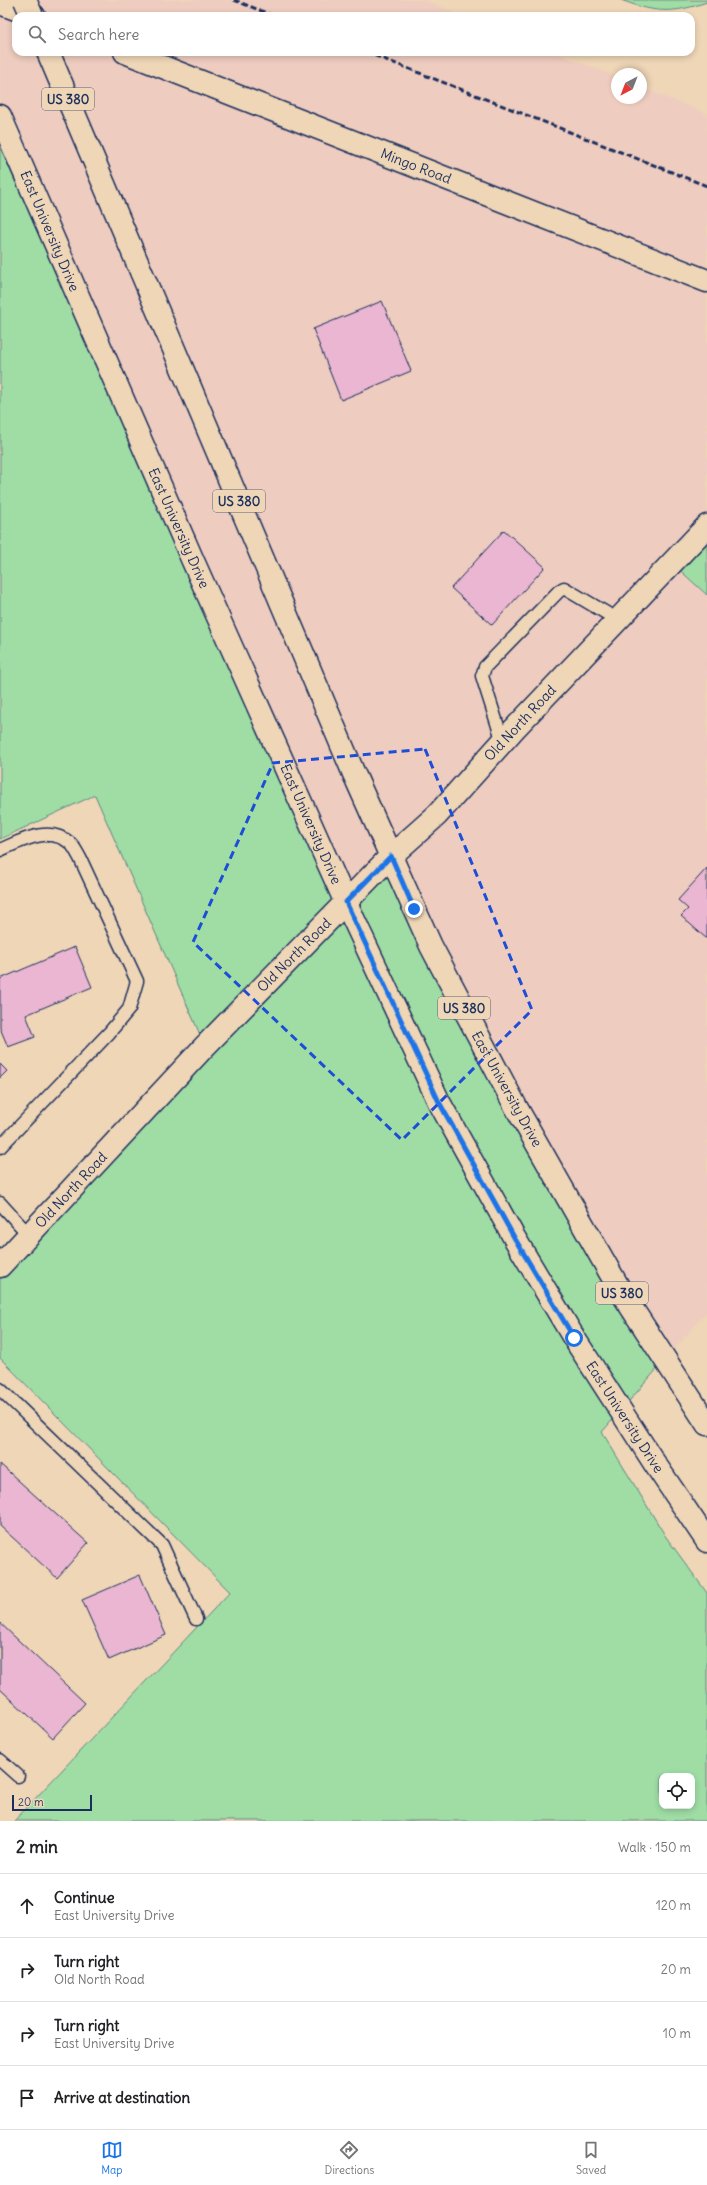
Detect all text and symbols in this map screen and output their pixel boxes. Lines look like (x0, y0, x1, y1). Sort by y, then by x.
search box (12, 12, 695, 56)
icon: search (26, 23, 48, 45)
text: Search here (58, 25, 139, 44)
north arrow (611, 68, 647, 104)
road number: US 380 (42, 88, 94, 110)
street label: Mingo Road (378, 144, 454, 188)
street label: East University Drive (16, 168, 84, 294)
street label: East University Drive (144, 465, 214, 591)
road number: US 380 (213, 490, 265, 512)
street label: Old North Road (480, 681, 560, 765)
street label: East University Drive (276, 761, 346, 887)
route end (405, 900, 423, 918)
street label: Old North Road (253, 914, 335, 996)
road number: US 380 (438, 997, 490, 1019)
street label: East University Drive (468, 1028, 546, 1150)
street label: Old North Road (31, 1148, 111, 1232)
road number: US 380 (596, 1282, 648, 1304)
route start (565, 1329, 583, 1347)
street label: East University Drive (582, 1358, 668, 1476)
map controls (659, 1773, 695, 1809)
button: locate (659, 1773, 695, 1809)
scale bar (12, 1793, 92, 1812)
text: 20 m (18, 1795, 44, 1809)
text: 2 min (16, 1836, 58, 1858)
text: Walk · 150 m (618, 1839, 691, 1856)
text: Continue (54, 1888, 115, 1907)
icon: ahead (16, 1895, 38, 1917)
text: 120 m (656, 1897, 691, 1914)
text: East University Drive (54, 1907, 175, 1924)
text: Turn right (54, 1952, 119, 1971)
icon: right (16, 1959, 38, 1981)
text: 20 m (661, 1961, 691, 1978)
text: Old North Road (54, 1971, 145, 1988)
text: Turn right (54, 2016, 119, 2035)
icon: right (16, 2023, 38, 2045)
text: 10 m (663, 2025, 691, 2042)
text: East University Drive (54, 2035, 175, 2052)
icon: arrive (16, 2087, 38, 2109)
text: Arrive at destination (54, 2088, 190, 2107)
tab: Map (101, 2139, 123, 2177)
tab: Directions (325, 2139, 374, 2177)
tab: Saved (576, 2139, 606, 2177)

